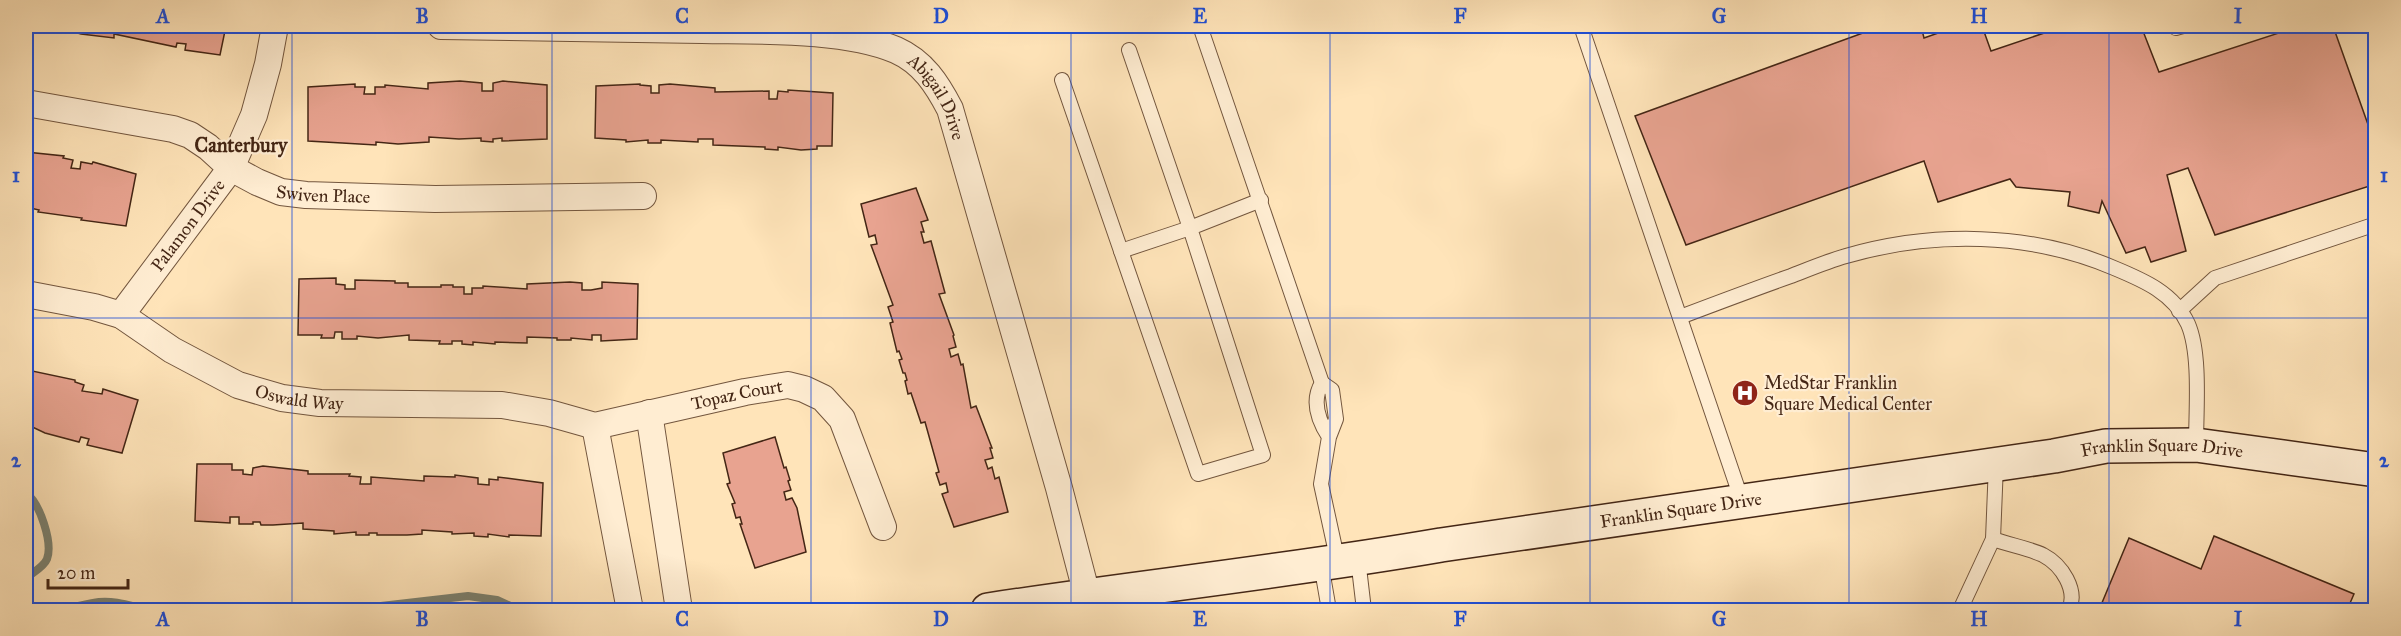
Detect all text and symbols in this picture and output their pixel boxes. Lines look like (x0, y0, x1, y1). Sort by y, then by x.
text: A (154, 4, 170, 28)
text: B (415, 4, 429, 28)
text: C (675, 4, 689, 28)
text: D (933, 4, 949, 28)
text: E (1193, 4, 1208, 28)
text: F (1453, 4, 1467, 28)
text: G (1712, 4, 1727, 28)
text: H (1970, 4, 1988, 28)
text: I (2234, 4, 2243, 28)
street label: Abigail Drive (903, 49, 969, 143)
district label: Canterbury (195, 133, 289, 158)
text: 1 (12, 163, 20, 187)
text: 1 (2380, 163, 2388, 187)
street label: Palamon Drive (146, 175, 230, 276)
street label: Swiven Place (275, 181, 371, 208)
place label: MedStar Franklin Square Medical Center (1764, 372, 1932, 416)
street label: Topaz Court (689, 375, 785, 415)
hospital icon: MedStar Franklin Square Medical Center (1730, 378, 1760, 408)
street label: Oswald Way (252, 380, 344, 415)
street label: Franklin Square Drive (2079, 434, 2245, 462)
text: 2 (11, 448, 22, 472)
text: 2 (2379, 448, 2390, 472)
street label: Franklin Square Drive (1599, 488, 1763, 533)
scale bar (48, 552, 128, 590)
text: 20 m (57, 562, 95, 584)
text: A (154, 607, 170, 631)
text: B (415, 607, 429, 631)
text: C (675, 607, 689, 631)
text: D (933, 607, 949, 631)
text: E (1193, 607, 1208, 631)
text: F (1453, 607, 1467, 631)
text: G (1712, 607, 1727, 631)
text: H (1970, 607, 1988, 631)
text: I (2234, 607, 2243, 631)

